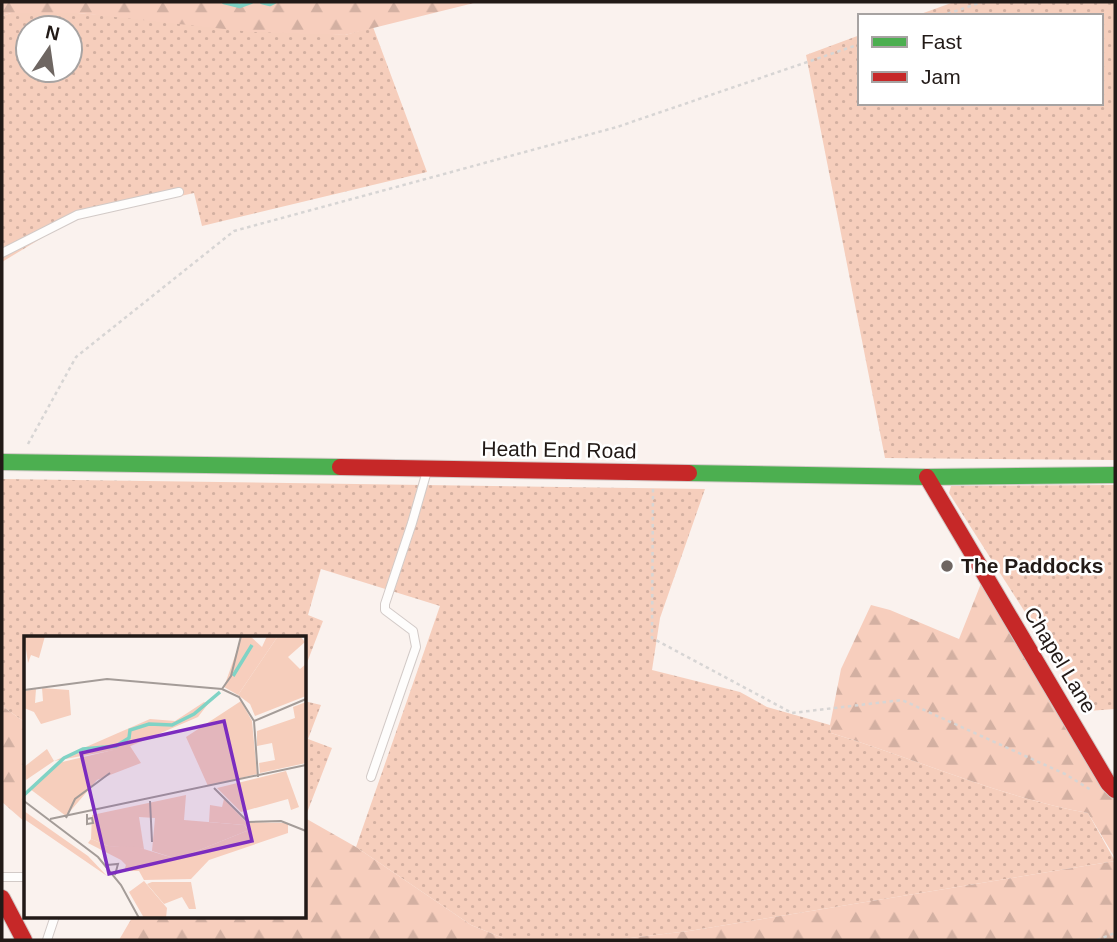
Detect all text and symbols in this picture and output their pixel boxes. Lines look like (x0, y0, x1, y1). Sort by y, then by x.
north arrow (14, 14, 84, 84)
legend (858, 14, 1103, 105)
text: N (44, 21, 62, 45)
text: Fast (921, 30, 962, 53)
text: Jam (921, 65, 961, 88)
street label: Heath End Road (481, 437, 637, 462)
place label: The Paddocks (961, 554, 1103, 577)
marker: The Paddocks (939, 558, 955, 574)
street label: Chapel Lane (1020, 603, 1101, 717)
inset map (24, 636, 306, 918)

